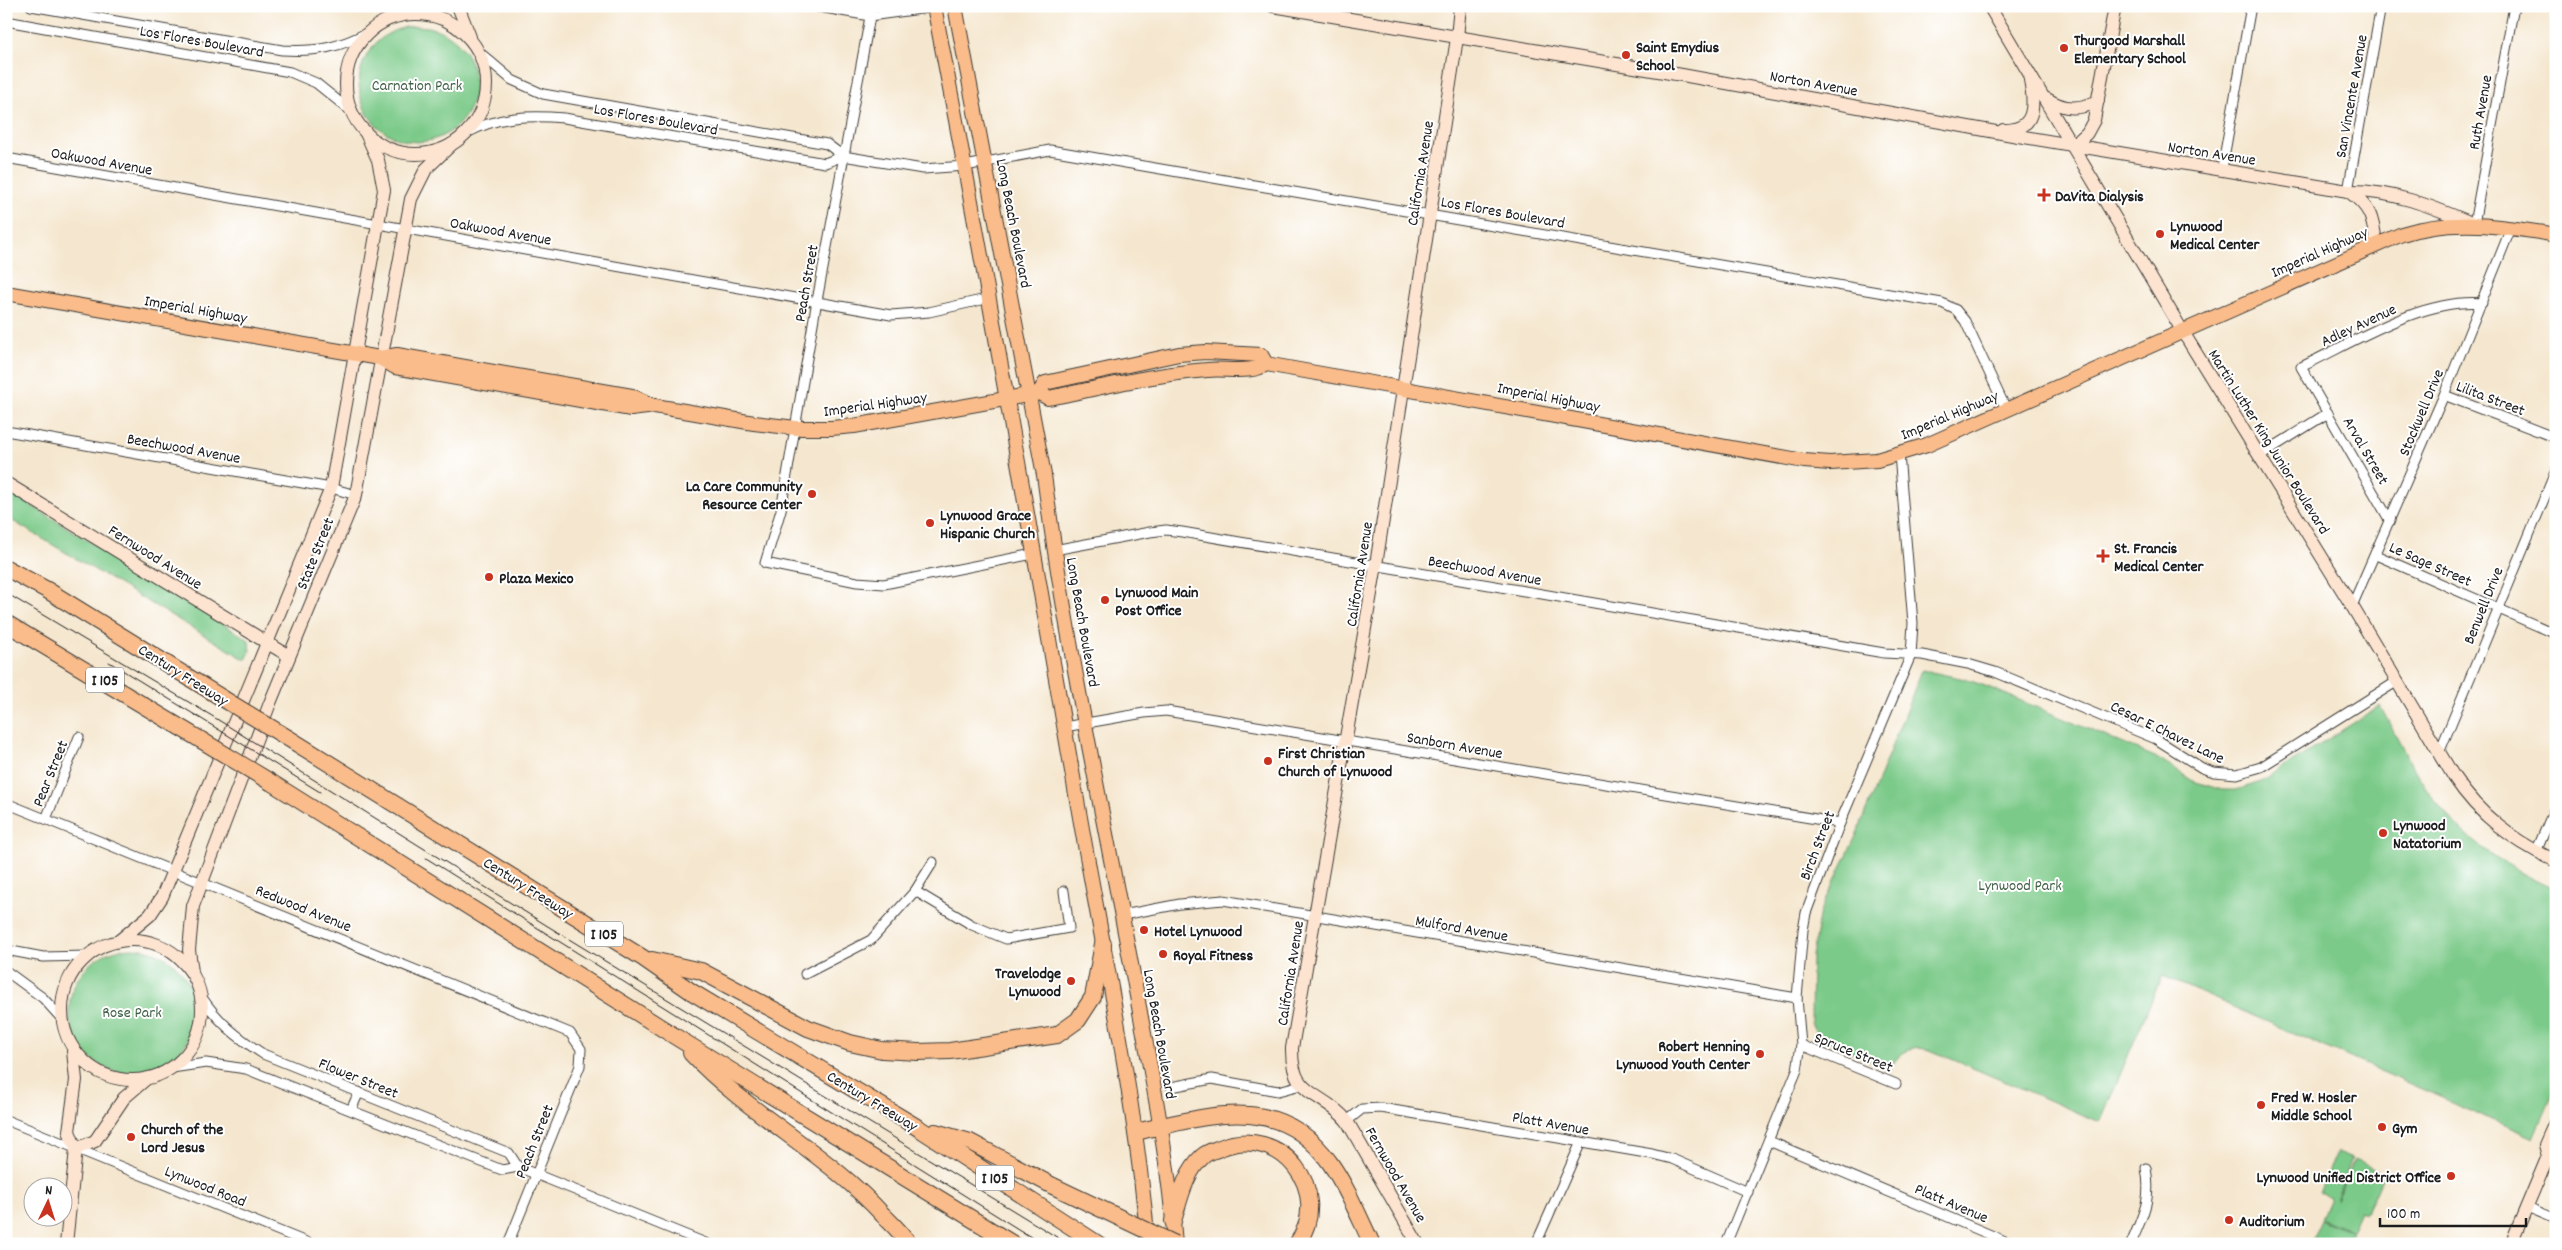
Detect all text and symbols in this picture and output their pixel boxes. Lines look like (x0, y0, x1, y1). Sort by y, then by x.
street label: Los Flores Boulevard (138, 20, 265, 65)
place label: Thurgood Marshall Elementary School (2074, 30, 2186, 71)
street label: San Vincente Avenue (2330, 33, 2375, 160)
place label: Saint Emydius School (1636, 37, 1720, 78)
marker: Thurgood Marshall Elementary School (2058, 42, 2070, 54)
marker: Saint Emydius School (1620, 49, 1632, 61)
street label: Norton Avenue (1768, 65, 1859, 103)
street label: Ruth Avenue (2464, 73, 2499, 152)
park label: Carnation Park (372, 75, 462, 98)
street label: Los Flores Boulevard (592, 98, 719, 143)
street label: California Avenue (1402, 119, 1441, 228)
street label: Norton Avenue (2166, 136, 2257, 173)
street label: Oakwood Avenue (49, 142, 154, 183)
street label: Long Beach Boulevard (989, 157, 1036, 290)
place label: DaVita Dialysis (2055, 186, 2144, 209)
marker: DaVita Dialysis (2037, 188, 2051, 202)
street label: Los Flores Boulevard (1439, 191, 1566, 236)
street label: Oakwood Avenue (448, 212, 553, 253)
place label: Lynwood Medical Center (2170, 216, 2261, 257)
street label: Imperial Highway (2268, 221, 2373, 285)
marker: Lynwood Medical Center (2154, 228, 2166, 240)
street label: Peach Street (789, 243, 826, 324)
street label: Imperial Highway (142, 290, 249, 331)
street label: Adley Avenue (2317, 299, 2401, 354)
street label: Martin Luther King Junior Boulevard (2201, 345, 2334, 539)
street label: Stockwell Drive (2394, 366, 2451, 460)
street label: Lilita Street (2452, 376, 2528, 423)
street label: Imperial Highway (1495, 377, 1602, 420)
street label: Imperial Highway (1898, 385, 2003, 447)
street label: Imperial Highway (822, 387, 929, 424)
street label: Arval Street (2336, 413, 2394, 490)
street label: Beechwood Avenue (125, 428, 242, 471)
place label: La Care Community Resource Center (686, 476, 804, 517)
marker: La Care Community Resource Center (806, 488, 818, 500)
place label: Lynwood Grace Hispanic Church (940, 505, 1035, 546)
street label: State Street (291, 514, 341, 593)
marker: Lynwood Grace Hispanic Church (924, 517, 936, 529)
street label: Fernwood Avenue (103, 520, 206, 596)
street label: California Avenue (1341, 520, 1380, 629)
street label: Le Sage Street (2385, 537, 2475, 594)
place label: St. Francis Medical Center (2114, 538, 2205, 579)
marker: St. Francis Medical Center (2096, 549, 2110, 563)
street label: Beechwood Avenue (1426, 550, 1543, 593)
street label: Long Beach Boulevard (1059, 556, 1104, 689)
street label: Benwell Drive (2458, 564, 2510, 648)
place label: Plaza Mexico (499, 568, 574, 591)
marker: Plaza Mexico (483, 571, 495, 583)
place label: Lynwood Main Post Office (1115, 582, 1198, 623)
marker: Lynwood Main Post Office (1099, 594, 1111, 606)
street label: Century Freeway (133, 639, 233, 713)
road number: I 105 (86, 668, 124, 692)
street label: Cesar E Chavez Lane (2106, 696, 2228, 771)
street label: Sanborn Avenue (1405, 727, 1504, 766)
street label: Pear Street (27, 737, 75, 811)
place label: First Christian Church of Lynwood (1278, 743, 1392, 784)
marker: First Christian Church of Lynwood (1262, 755, 1274, 767)
street label: Birch Street (1795, 808, 1842, 884)
place label: Lynwood Natatorium (2393, 815, 2462, 856)
marker: Lynwood Natatorium (2377, 827, 2389, 839)
street label: Century Freeway (478, 852, 578, 926)
park label: Lynwood Park (1978, 875, 2062, 898)
street label: Redwood Avenue (252, 880, 355, 939)
street label: Mulford Avenue (1413, 910, 1510, 949)
street label: California Avenue (1272, 919, 1311, 1028)
place label: Hotel Lynwood (1154, 921, 1242, 944)
road number: I 105 (585, 922, 623, 946)
marker: Hotel Lynwood (1138, 924, 1150, 936)
place label: Royal Fitness (1173, 945, 1254, 968)
marker: Royal Fitness (1157, 948, 1169, 960)
place label: Travelodge Lynwood (995, 963, 1061, 1004)
street label: Long Beach Boulevard (1136, 968, 1181, 1101)
marker: Travelodge Lynwood (1065, 975, 1077, 987)
park label: Rose Park (102, 1002, 162, 1025)
street label: Spruce Street (1810, 1027, 1896, 1080)
place label: Robert Henning Lynwood Youth Center (1616, 1036, 1751, 1077)
marker: Robert Henning Lynwood Youth Center (1754, 1048, 1766, 1060)
street label: Flower Street (315, 1053, 401, 1106)
street label: Century Freeway (822, 1066, 922, 1139)
place label: Fred W. Hosler Middle School (2271, 1087, 2358, 1128)
marker: Fred W. Hosler Middle School (2255, 1099, 2267, 1111)
street label: Peach Street (510, 1101, 561, 1182)
street label: Platt Avenue (1510, 1106, 1591, 1143)
place label: Gym (2392, 1118, 2418, 1141)
place label: Church of the Lord Jesus (141, 1119, 223, 1160)
marker: Gym (2376, 1121, 2388, 1133)
street label: Fernwood Avenue (1358, 1123, 1432, 1227)
marker: Church of the Lord Jesus (125, 1131, 137, 1143)
street label: Lynwood Road (161, 1161, 249, 1214)
road number: I 105 (976, 1166, 1014, 1190)
place label: Lynwood Unified District Office (2257, 1167, 2441, 1190)
marker: Lynwood Unified District Office (2445, 1170, 2457, 1182)
north arrow (22, 1178, 72, 1228)
street label: Platt Avenue (1911, 1179, 1991, 1230)
text: N (45, 1181, 53, 1201)
scale bar (2380, 1195, 2526, 1227)
text: 100 m (2387, 1204, 2420, 1226)
place label: Auditorium (2239, 1211, 2305, 1234)
marker: Auditorium (2223, 1214, 2235, 1226)

